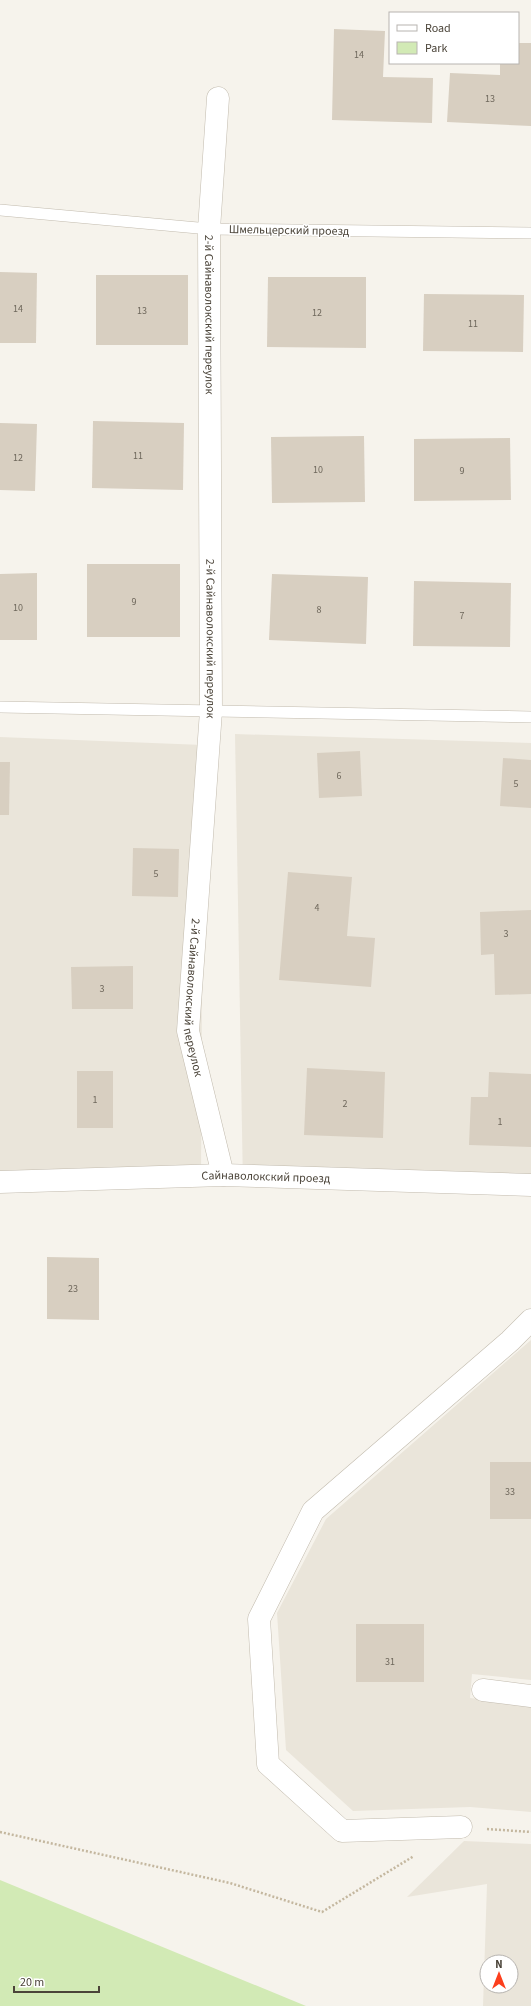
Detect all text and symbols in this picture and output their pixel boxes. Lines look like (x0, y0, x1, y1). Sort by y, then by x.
legend (389, 12, 519, 64)
text: Road (425, 20, 451, 37)
text: Park (425, 40, 447, 57)
house number: 14 (354, 48, 364, 62)
house number: 13 (485, 92, 495, 106)
street label: Шмельцерский проезд (229, 221, 350, 240)
street label: 2-й Сайнаволокский переулок (200, 235, 218, 395)
house number: 14 (13, 302, 23, 316)
house number: 13 (137, 304, 147, 318)
house number: 12 (312, 306, 322, 320)
house number: 11 (468, 317, 478, 331)
house number: 11 (133, 449, 143, 463)
house number: 12 (13, 451, 23, 465)
house number: 10 (313, 463, 323, 477)
house number: 9 (460, 464, 465, 478)
street label: 2-й Сайнаволокский переулок (201, 559, 219, 719)
house number: 9 (132, 595, 137, 609)
house number: 10 (13, 601, 23, 615)
house number: 8 (317, 603, 322, 617)
house number: 7 (460, 609, 465, 623)
house number: 6 (337, 769, 342, 783)
house number: 5 (514, 777, 519, 791)
house number: 5 (154, 867, 159, 881)
house number: 4 (315, 901, 320, 915)
street label: 2-й Сайнаволокский переулок (179, 918, 207, 1079)
house number: 3 (504, 927, 509, 941)
house number: 3 (100, 982, 105, 996)
house number: 1 (93, 1093, 98, 1107)
house number: 2 (343, 1097, 348, 1111)
house number: 1 (498, 1115, 503, 1129)
street label: Сайнаволокский проезд (201, 1167, 331, 1187)
house number: 23 (68, 1282, 78, 1296)
house number: 33 (505, 1485, 515, 1499)
house number: 31 (385, 1655, 395, 1669)
north arrow (479, 1954, 519, 1994)
text: N (495, 1957, 503, 1972)
scale bar (14, 1968, 99, 1994)
text: 20 m (20, 1974, 44, 1991)

